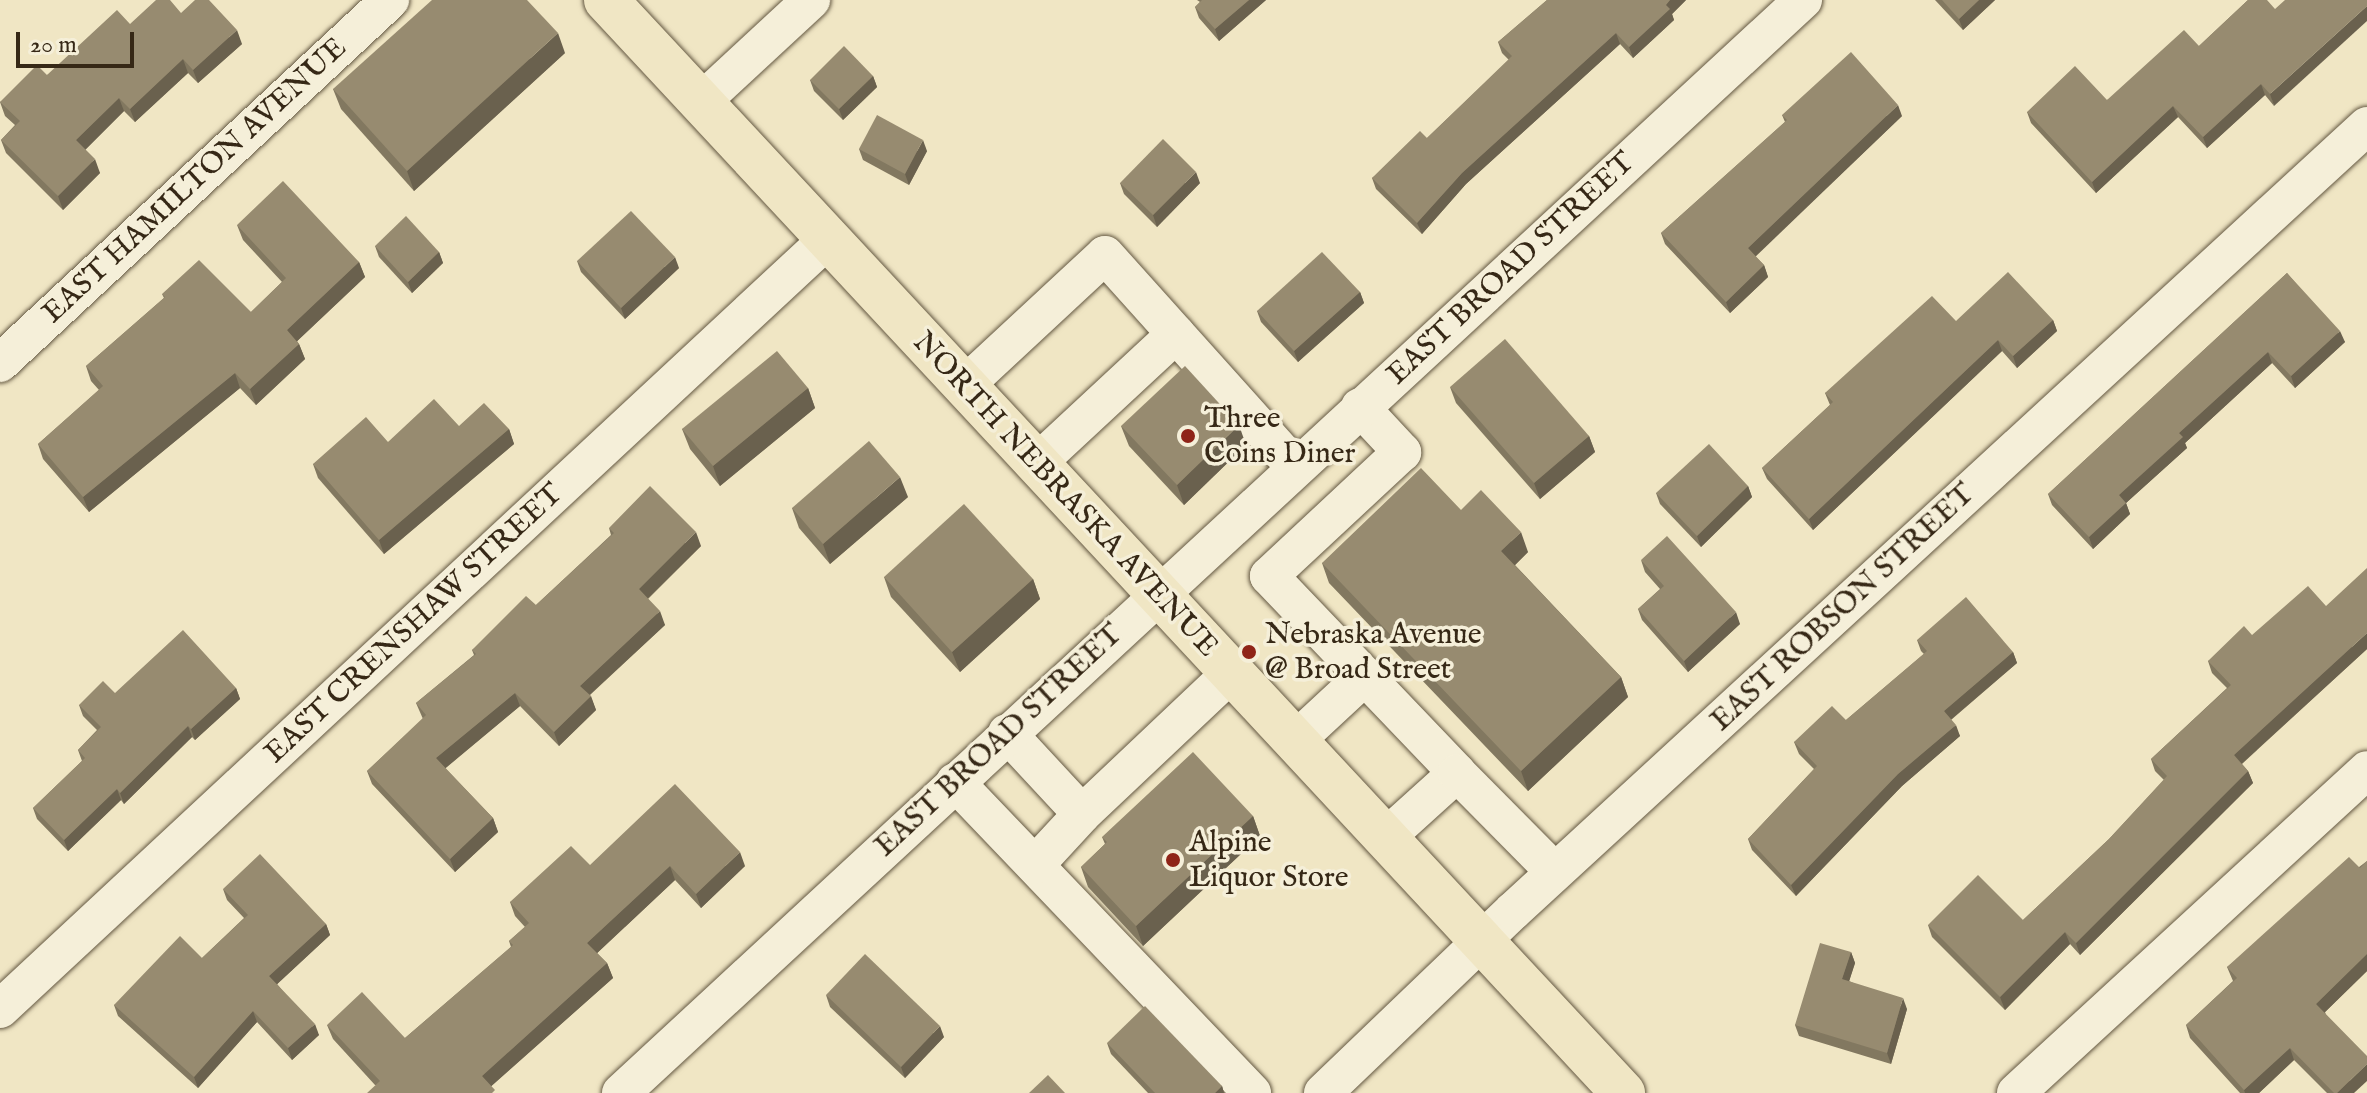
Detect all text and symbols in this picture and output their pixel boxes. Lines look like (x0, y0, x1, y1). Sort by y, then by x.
scale bar (20, 16, 138, 66)
text: 20 m (30, 30, 77, 61)
street label: EAST HAMILTON AVENUE (36, 31, 354, 331)
street label: EAST BROAD STREET (1380, 145, 1642, 393)
street label: NORTH NEBRASKA AVENUE (905, 325, 1225, 665)
place label: Three Coins Diner (1204, 401, 1355, 472)
marker: Three Coins Diner (1179, 427, 1197, 445)
street label: EAST CRENSHAW STREET (258, 476, 570, 772)
street label: EAST ROBSON STREET (1704, 477, 1982, 739)
street label: EAST BROAD STREET (868, 617, 1130, 865)
place label: Nebraska Avenue @ Broad Street (1265, 617, 1482, 688)
marker: Nebraska Avenue @ Broad Street (1240, 643, 1258, 661)
place label: Alpine Liquor Store (1189, 825, 1349, 896)
marker: Alpine Liquor Store (1164, 851, 1182, 869)

